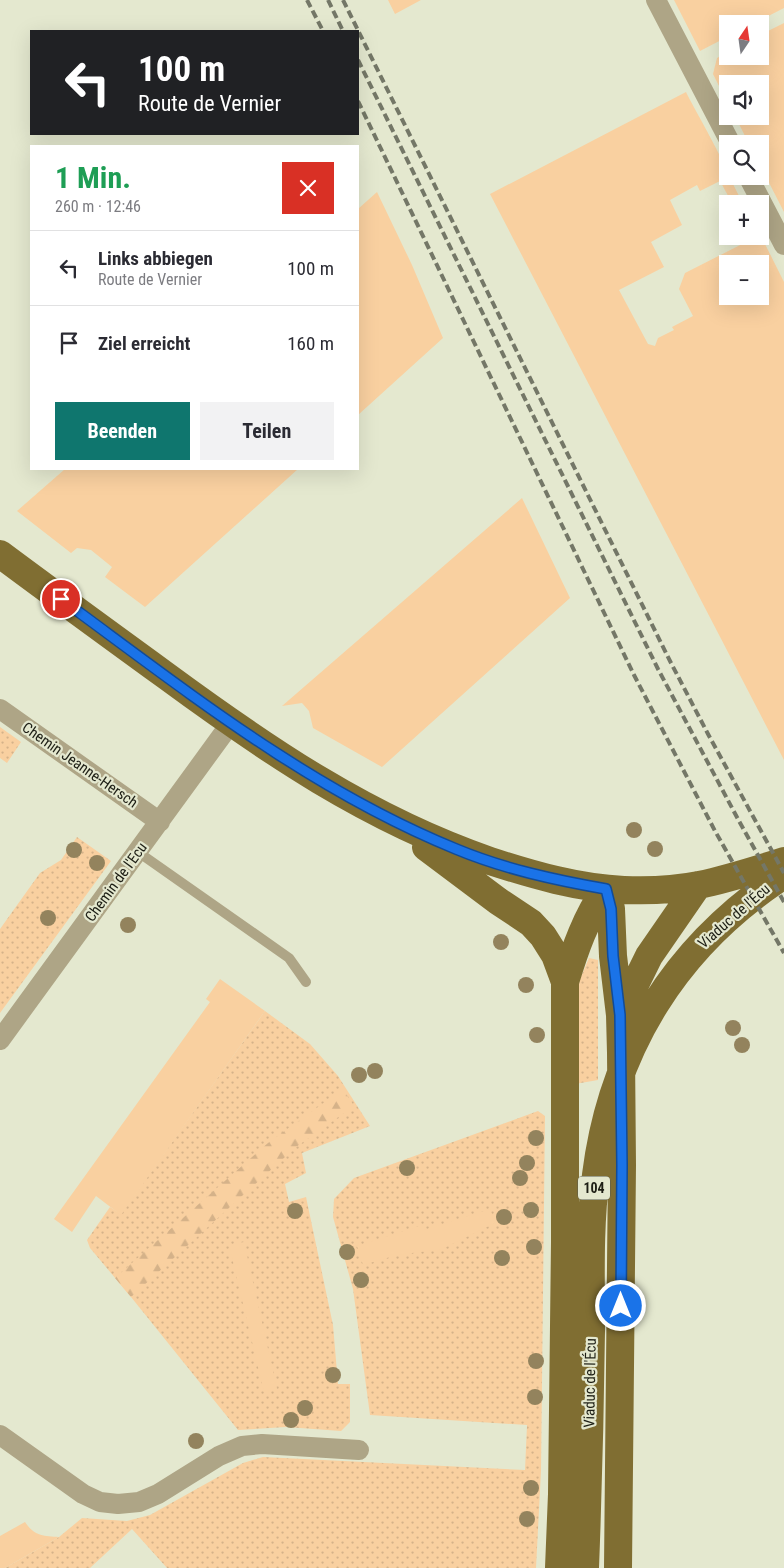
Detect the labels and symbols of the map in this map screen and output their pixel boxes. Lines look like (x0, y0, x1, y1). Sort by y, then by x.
north arrow (719, 15, 769, 65)
pin (40, 578, 82, 620)
street label: Chemin Jeanne-Hersch (19, 718, 141, 812)
street label: Chemin de l'Ecu (81, 839, 151, 925)
street label: Viaduc de l'Écu (694, 880, 774, 952)
road number: 104 (578, 1176, 610, 1200)
position arrow (594, 1279, 646, 1331)
street label: Viaduc de l'Écu (580, 1338, 600, 1428)

